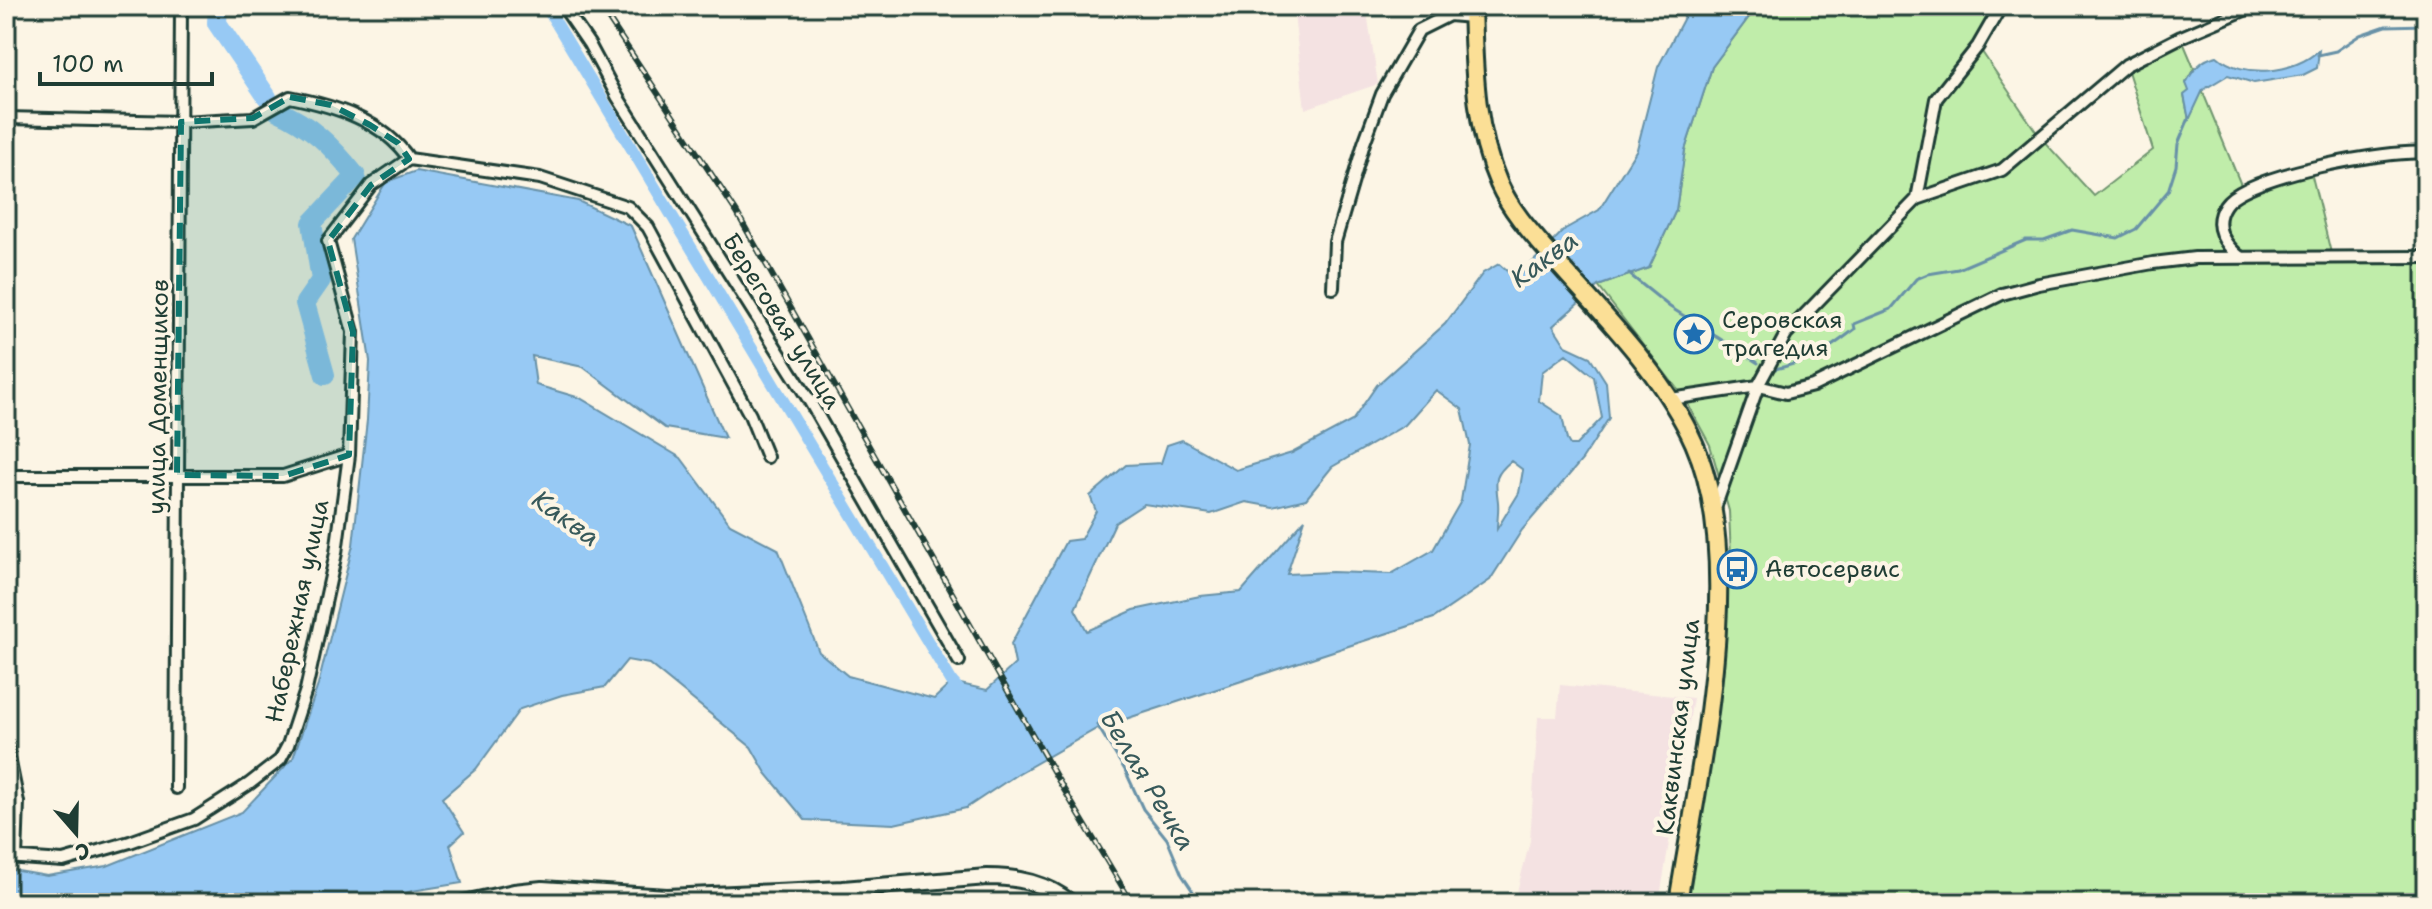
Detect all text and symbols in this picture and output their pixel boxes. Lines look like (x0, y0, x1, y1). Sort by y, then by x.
scale bar (40, 36, 212, 86)
text: 100 m (52, 48, 124, 80)
water label: Каква (1503, 222, 1585, 295)
street label: Береговая улица (715, 227, 849, 415)
street label: улица Доменщиков (140, 279, 176, 515)
place label: Серовская трагедия (1722, 304, 1843, 364)
place icon: Серовская трагедия (1673, 313, 1715, 355)
water label: Каква (525, 481, 607, 554)
street label: Набережная улица (258, 496, 336, 726)
bus stop icon: Автосервис (1716, 548, 1758, 590)
place label: Автосервис (1765, 553, 1900, 585)
street label: Каквинская улица (1649, 617, 1707, 837)
water label: Белая Речка (1093, 703, 1204, 857)
north arrow (36, 793, 116, 873)
text: С (71, 835, 94, 867)

